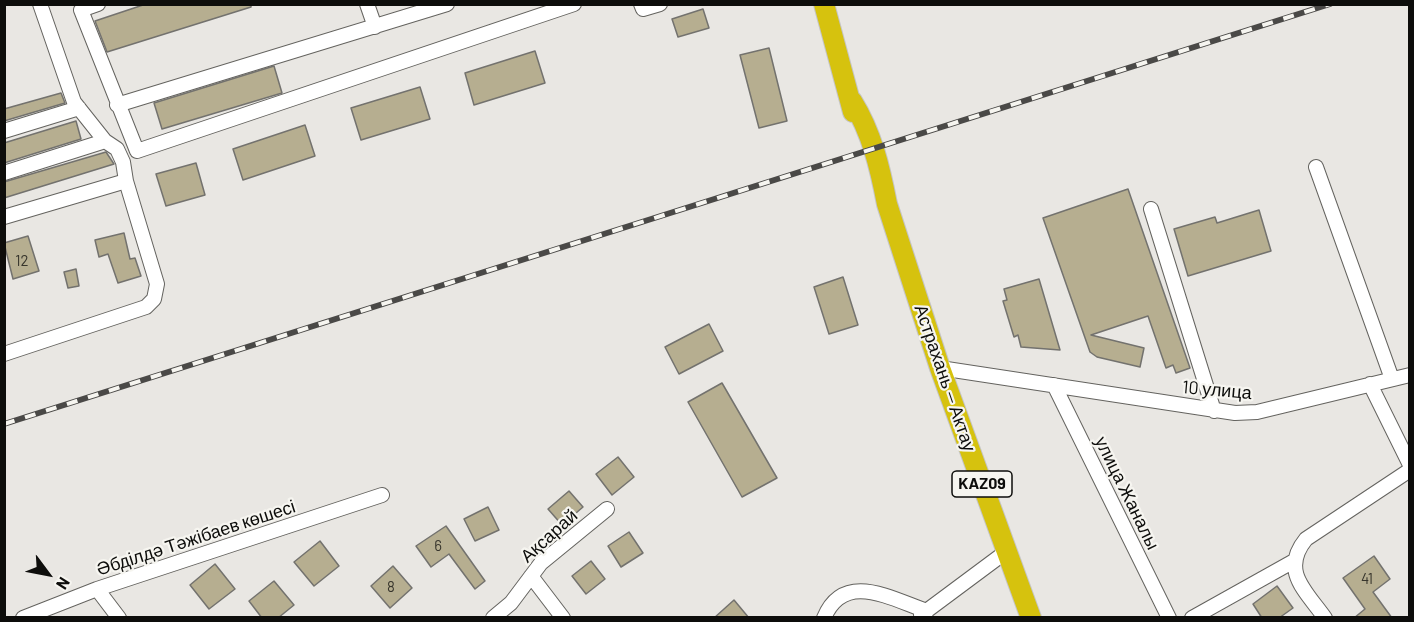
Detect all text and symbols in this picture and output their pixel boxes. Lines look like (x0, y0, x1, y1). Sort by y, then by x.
house number: 12 (15, 252, 29, 270)
street label: Астрахань — Актау (910, 302, 980, 454)
street label: 10 улица (1181, 376, 1253, 404)
street label: улица Жаналы (1090, 433, 1164, 553)
road number: KAZ09 (952, 471, 1012, 497)
street label: Әбділдә Тәжібаев көшесі (94, 496, 298, 580)
street label: Ақсарай (516, 505, 582, 567)
house number: 6 (434, 537, 442, 555)
north arrow (18, 544, 78, 604)
house number: 41 (1361, 570, 1373, 588)
text: N (53, 574, 75, 593)
house number: 8 (387, 578, 395, 596)

